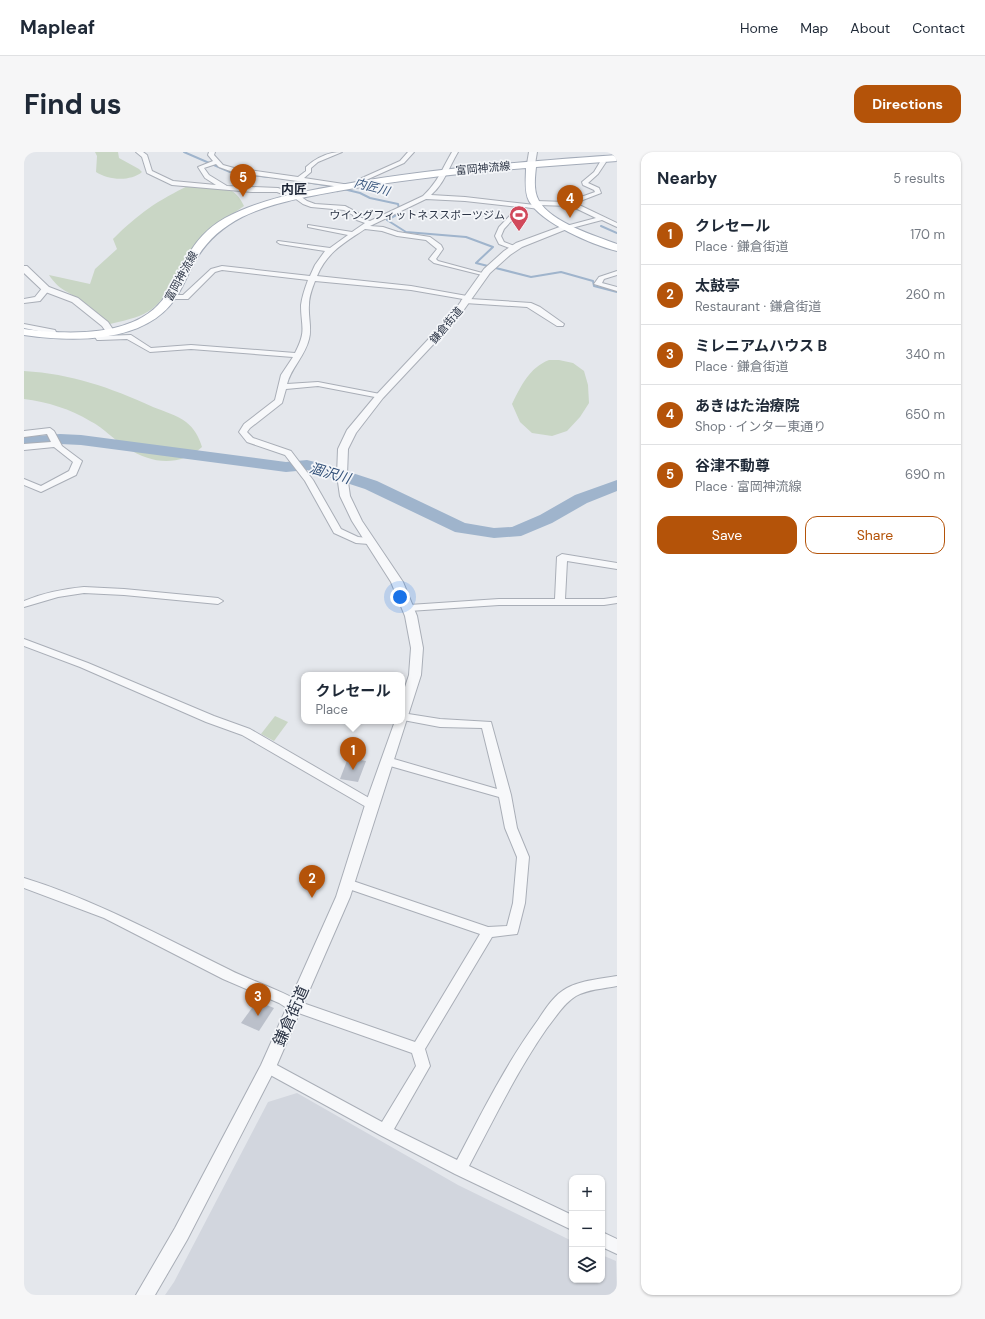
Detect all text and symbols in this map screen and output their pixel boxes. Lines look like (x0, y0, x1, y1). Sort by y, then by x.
text: Mapleaf (20, 15, 95, 40)
text: Home (740, 19, 778, 37)
text: Map (800, 19, 828, 37)
text: About (850, 19, 890, 37)
text: Contact (912, 19, 965, 37)
button: Directions (854, 85, 961, 123)
text: Find us (24, 86, 122, 123)
street label: 富岡神流線 (455, 159, 511, 177)
pin: 5 (230, 164, 256, 197)
text: Nearby (657, 167, 717, 189)
text: 5 results (893, 170, 945, 187)
water label: 内匠川 (353, 175, 393, 200)
district label: 内匠 (281, 181, 307, 198)
pin: 4 (557, 185, 583, 218)
sports icon: ウイングフィットネススポーツジム (508, 204, 530, 232)
place label: ウイングフィットネススポーツジム (329, 208, 505, 222)
text: クレセール (695, 216, 770, 236)
text: 1 (668, 226, 672, 243)
text: 170 m (910, 226, 945, 243)
text: Place · 鎌倉街道 (695, 238, 789, 255)
street label: 富岡神流線 (162, 249, 200, 303)
text: 太鼓亭 (695, 276, 740, 296)
text: 2 (666, 286, 674, 303)
text: 260 m (905, 286, 945, 303)
text: Restaurant · 鎌倉街道 (695, 298, 822, 315)
street label: 鎌倉街道 (426, 304, 466, 346)
text: ミレニアムハウス B (695, 336, 827, 356)
text: 3 (666, 346, 674, 363)
text: 340 m (905, 346, 945, 363)
text: Place · 鎌倉街道 (695, 358, 789, 375)
text: あきはた治療院 (695, 396, 800, 416)
text: 4 (666, 406, 674, 423)
text: 650 m (905, 406, 945, 423)
text: Shop · インター東通り (695, 418, 826, 435)
text: 谷津不動尊 (695, 456, 770, 476)
water label: 涸沢川 (307, 459, 355, 488)
text: 5 (666, 466, 674, 483)
text: 690 m (905, 466, 945, 483)
text: Place · 富岡神流線 (695, 478, 802, 495)
button: Save (657, 516, 797, 554)
button: Share (805, 516, 945, 554)
your location (390, 587, 410, 607)
popup (301, 672, 405, 724)
text: クレセール (315, 681, 391, 701)
text: Place (315, 701, 348, 718)
pin: 1 (340, 737, 366, 770)
pin: 2 (299, 865, 325, 898)
street label: 鎌倉街道 (268, 982, 314, 1050)
pin: 3 (245, 983, 271, 1016)
map controls (569, 1175, 605, 1283)
button: + (569, 1175, 605, 1211)
button: − (569, 1211, 605, 1247)
button: layers (569, 1247, 605, 1283)

